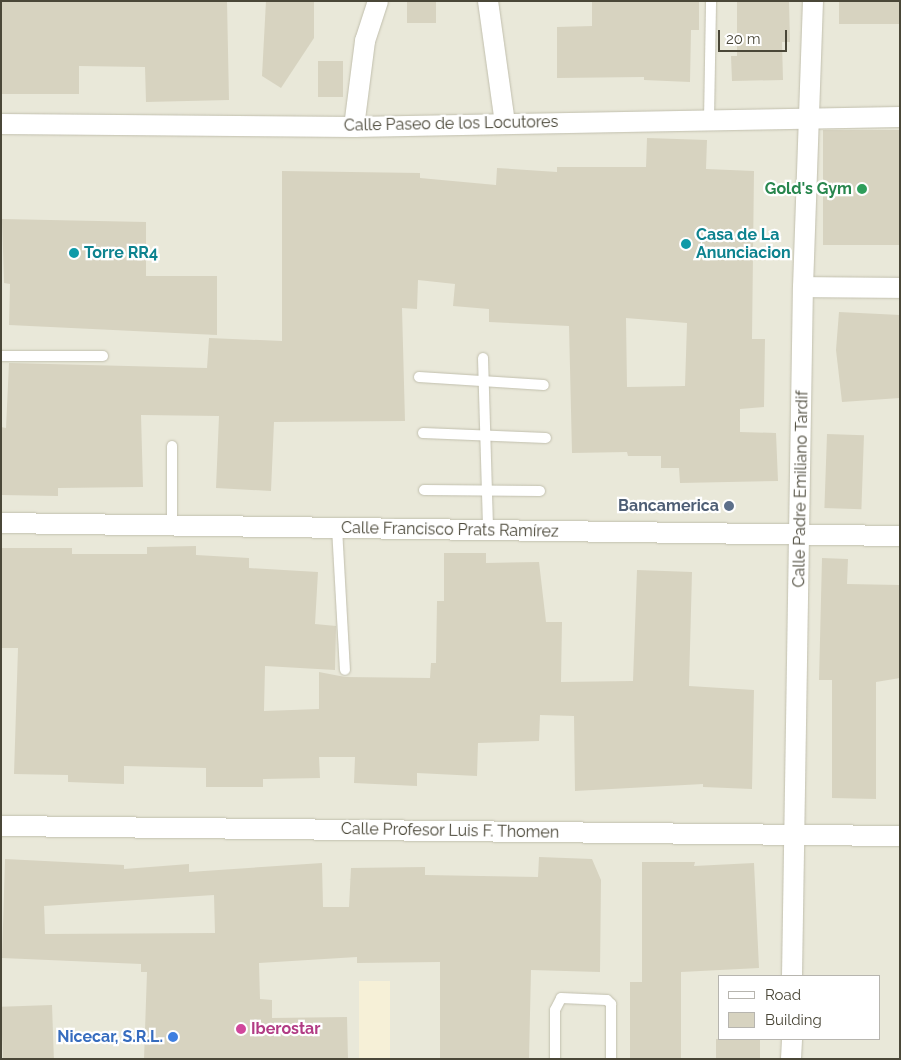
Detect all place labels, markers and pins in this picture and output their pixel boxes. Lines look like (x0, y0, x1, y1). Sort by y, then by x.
place label: Gold's Gym (765, 179, 852, 199)
marker: Gold's Gym (856, 183, 868, 195)
place label: Casa de La Anunciacion (696, 225, 791, 263)
marker: Casa de La Anunciacion (680, 238, 692, 250)
place label: Torre RR4 (84, 243, 158, 263)
marker: Torre RR4 (68, 247, 80, 259)
place label: Bancamerica (618, 496, 719, 516)
marker: Bancamerica (723, 500, 735, 512)
place label: Iberostar (251, 1019, 320, 1039)
marker: Iberostar (235, 1023, 247, 1035)
place label: Nicecar, S.R.L. (57, 1027, 163, 1047)
marker: Nicecar, S.R.L. (167, 1031, 179, 1043)

